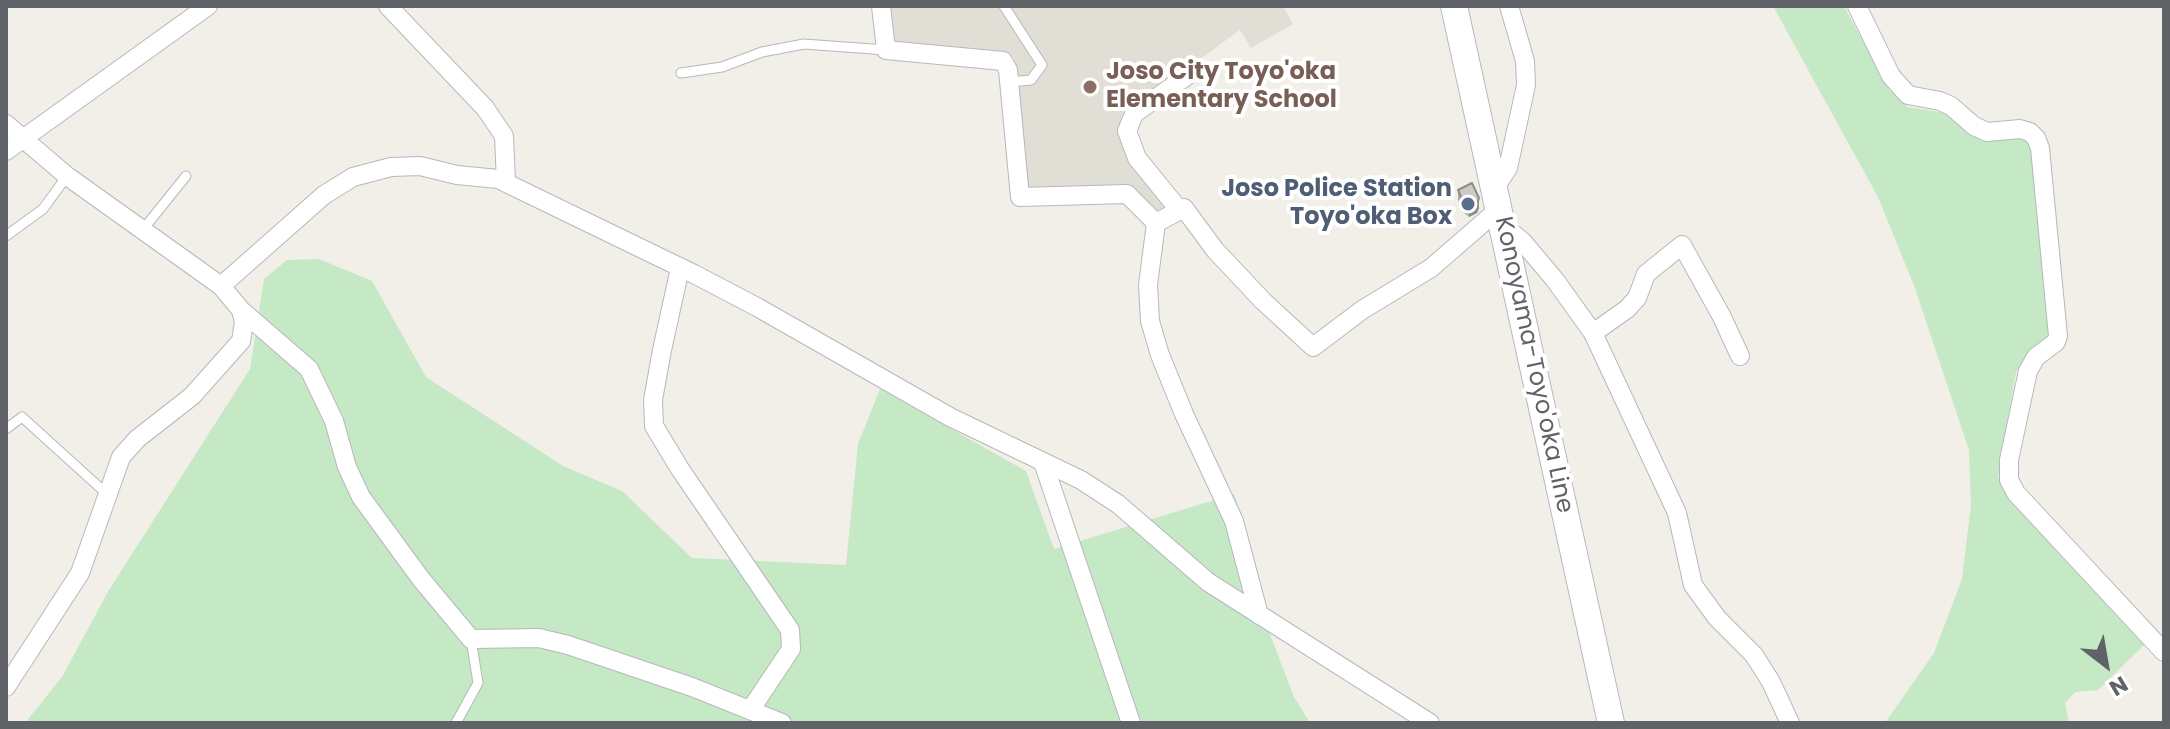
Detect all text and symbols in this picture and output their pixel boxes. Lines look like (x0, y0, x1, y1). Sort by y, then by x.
place label: Joso City Toyo'oka Elementary School (1106, 59, 1337, 115)
marker: Joso City Toyo'oka Elementary School (1081, 78, 1099, 96)
place label: Joso Police Station Toyo'oka Box (1221, 176, 1452, 232)
marker: Joso Police Station Toyo'oka Box (1459, 195, 1477, 213)
street label: Konoyama-Toyo'oka Line (1487, 214, 1579, 516)
north arrow (2066, 625, 2146, 705)
text: N (2104, 668, 2134, 704)

